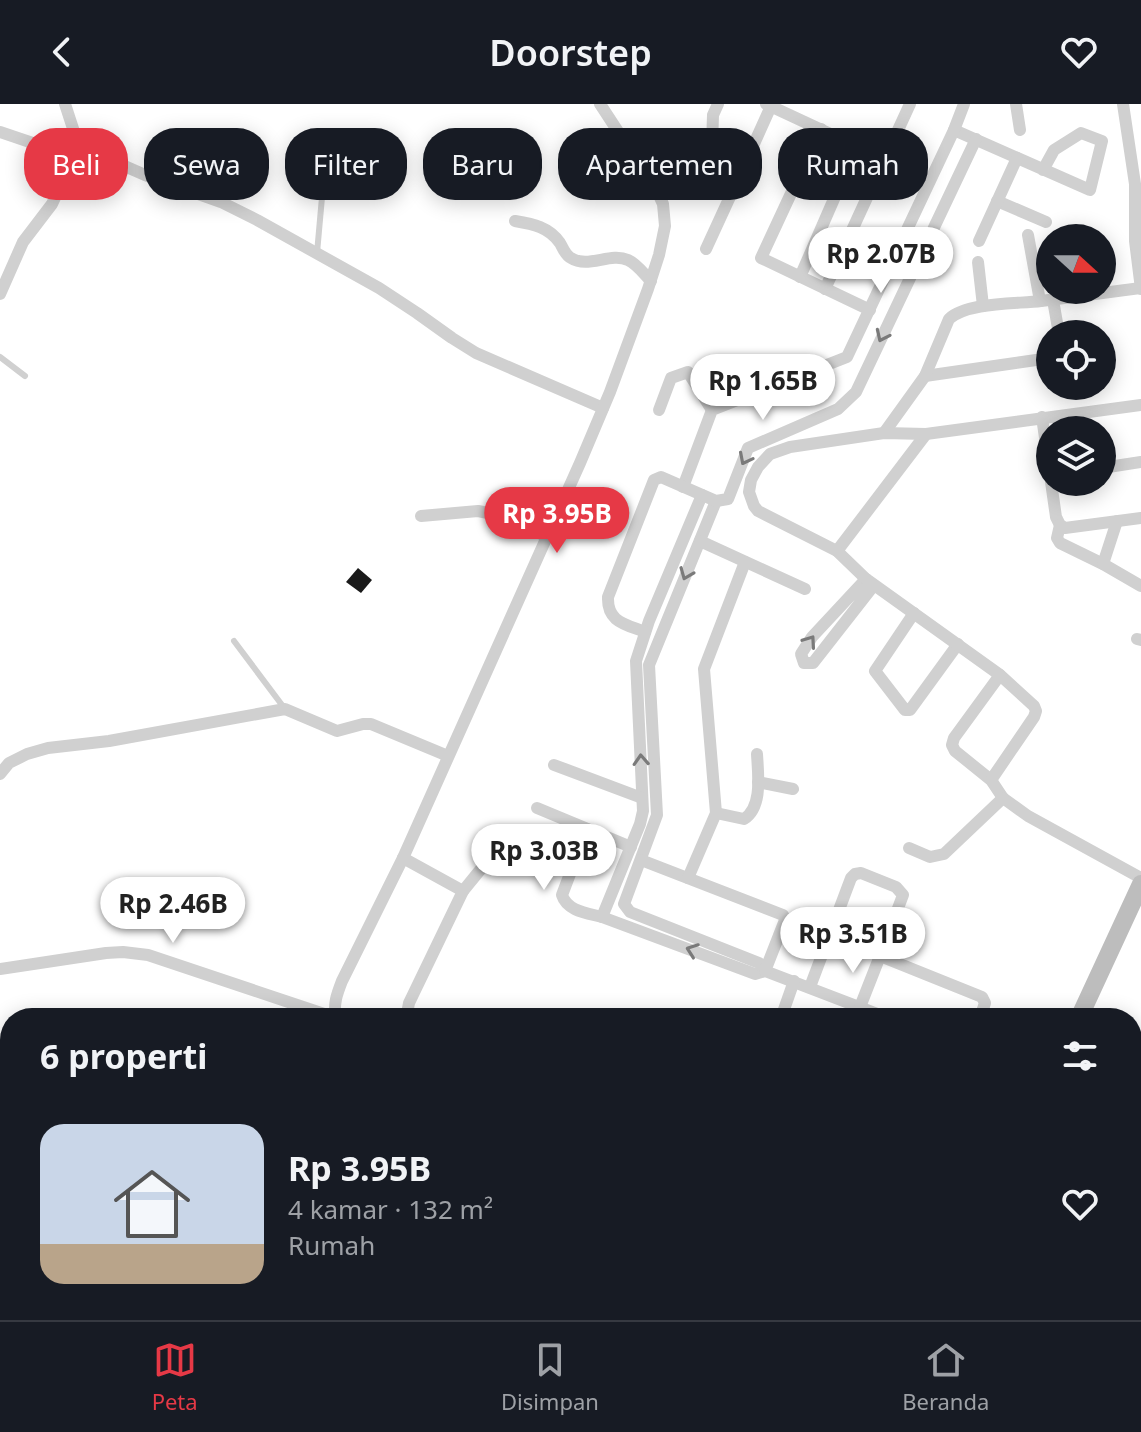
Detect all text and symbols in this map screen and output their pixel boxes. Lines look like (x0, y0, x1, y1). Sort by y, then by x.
text: Doorstep (489, 28, 652, 77)
icon: back (40, 30, 84, 74)
icon: heart (1057, 30, 1101, 74)
chip: Beli (24, 128, 128, 200)
chip: Sewa (144, 128, 269, 200)
chip: Filter (285, 128, 407, 200)
chip: Baru (423, 128, 542, 200)
chip: Apartemen (558, 128, 762, 200)
chip: Rumah (778, 128, 928, 200)
north arrow (1036, 224, 1116, 304)
map controls (1036, 224, 1116, 496)
pin: Rp 2.07B (798, 227, 964, 295)
text: Rp 2.07B (826, 235, 936, 271)
button: locate (1036, 320, 1116, 400)
one-way arrow (876, 327, 892, 342)
pin: Rp 1.65B (680, 354, 846, 422)
text: Rp 1.65B (708, 362, 818, 398)
button: layers (1036, 416, 1116, 496)
one-way arrow (739, 451, 755, 465)
pin: Rp 3.95B (474, 487, 640, 555)
text: Rp 3.95B (502, 495, 612, 531)
one-way arrow (680, 565, 696, 580)
one-way arrow (800, 635, 815, 650)
one-way arrow (632, 753, 649, 766)
pin: Rp 3.03B (461, 824, 627, 892)
text: Rp 3.03B (489, 832, 599, 868)
pin: Rp 2.46B (90, 877, 256, 945)
text: Rp 2.46B (118, 885, 228, 921)
pin: Rp 3.51B (770, 907, 936, 975)
text: Rp 3.51B (798, 915, 908, 951)
one-way arrow (686, 943, 700, 960)
text: 6 properti (40, 1033, 207, 1079)
icon: filters (1058, 1034, 1102, 1078)
text: Rp 3.95B (288, 1145, 431, 1191)
icon: home (104, 1156, 200, 1252)
icon: heart (1058, 1182, 1102, 1226)
text: 4 kamar · 132 m² (288, 1191, 493, 1227)
text: Rumah (288, 1227, 375, 1263)
tab: Peta (152, 1338, 198, 1416)
tab: Disimpan (501, 1338, 599, 1416)
tab: Beranda (902, 1338, 989, 1416)

